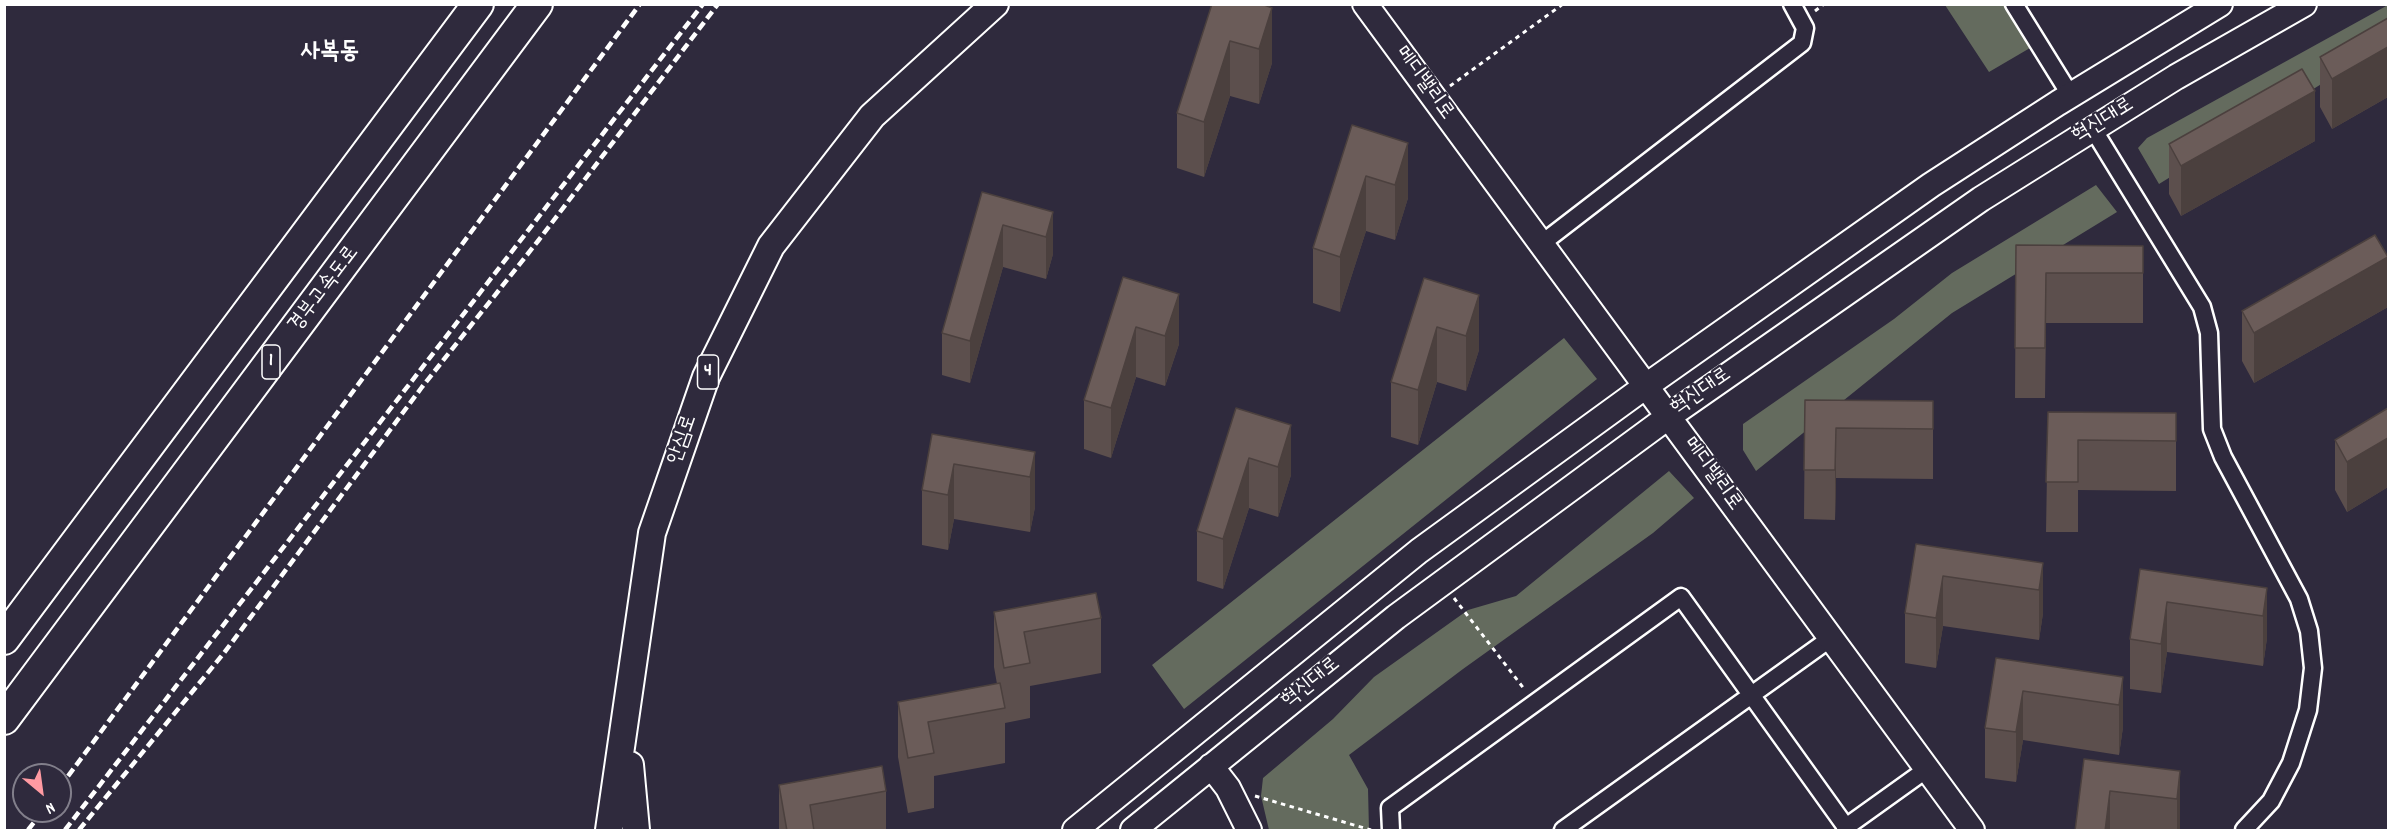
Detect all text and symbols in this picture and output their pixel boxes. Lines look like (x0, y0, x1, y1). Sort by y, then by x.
district label: 사복동 (301, 40, 359, 68)
street label: 메디밸리로 (1388, 42, 1458, 126)
street label: 혁신대로 (2069, 93, 2139, 151)
street label: 경부고속도로 (284, 242, 366, 338)
road number: 1 (262, 345, 280, 379)
road number: 4 (698, 355, 718, 389)
street label: 혁신대로 (1667, 363, 1737, 423)
street label: 안심로 (664, 412, 704, 468)
street label: 메디밸리로 (1676, 433, 1746, 517)
street label: 혁신대로 (1278, 653, 1346, 715)
north arrow (12, 763, 72, 823)
text: N (41, 795, 59, 819)

